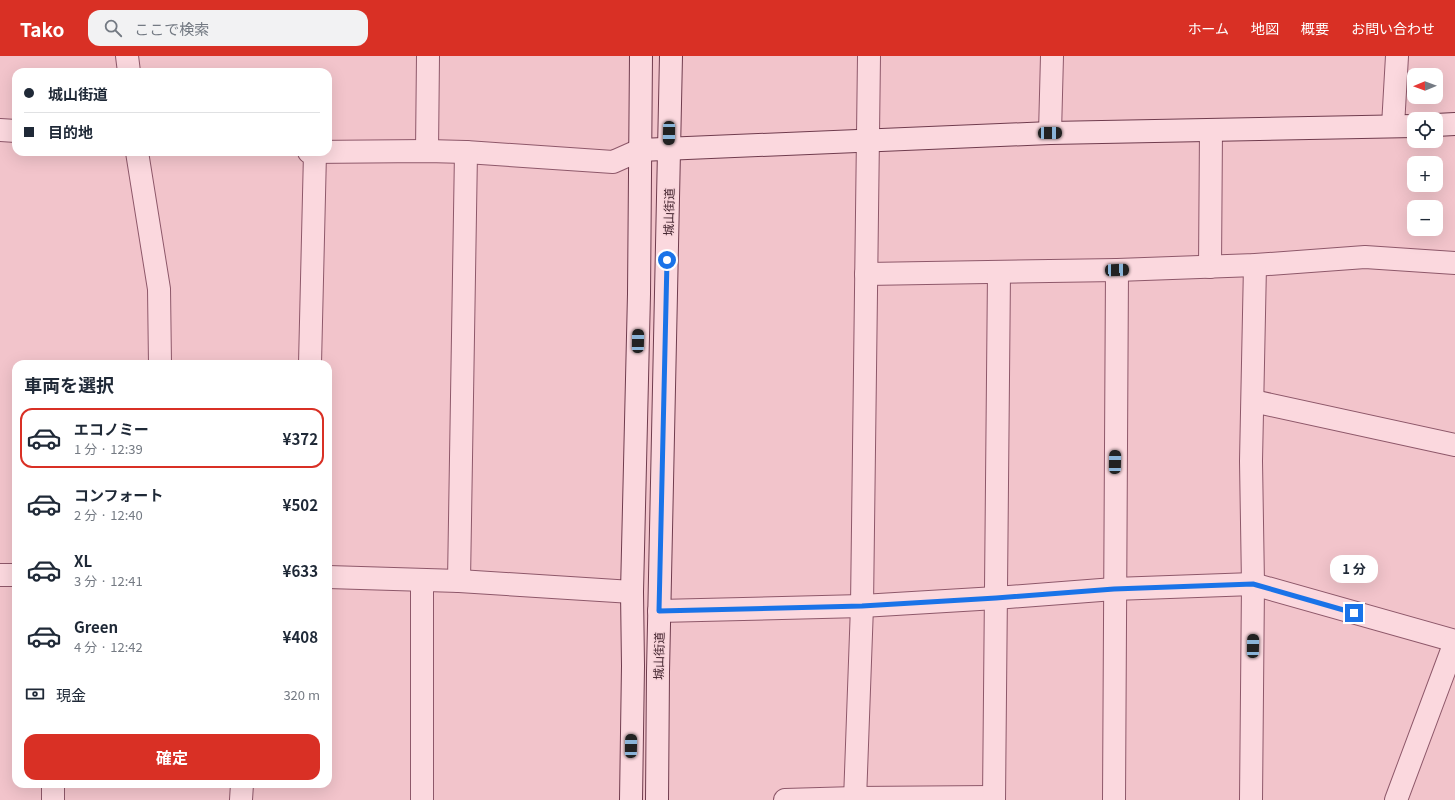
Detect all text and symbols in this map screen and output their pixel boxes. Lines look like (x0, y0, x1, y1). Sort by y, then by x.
search box (88, 10, 368, 46)
text: Tako (20, 15, 64, 42)
icon: search (102, 17, 124, 39)
text: ここで検索 (134, 18, 209, 39)
text: ホーム (1187, 18, 1229, 38)
text: 地図 (1251, 18, 1279, 38)
text: 概要 (1301, 18, 1329, 38)
text: お問い合わせ (1351, 18, 1435, 38)
north arrow (1407, 68, 1443, 104)
map controls (1407, 68, 1443, 236)
text: 城山街道 (48, 83, 108, 104)
button: locate (1407, 112, 1443, 148)
text: 目的地 (48, 121, 93, 142)
car (663, 121, 675, 145)
car (1038, 127, 1062, 139)
button: + (1407, 156, 1443, 192)
street label: 城山街道 (659, 188, 677, 236)
button: − (1407, 200, 1443, 236)
route start (658, 251, 676, 269)
car (1105, 264, 1129, 276)
car (632, 329, 644, 353)
text: 車両を選択 (24, 371, 114, 397)
text: エコノミー (74, 418, 149, 439)
icon: car (26, 420, 62, 456)
text: ¥372 (283, 428, 318, 449)
text: 1 分 · 12:39 (74, 439, 143, 458)
car (1109, 450, 1121, 474)
text: コンフォート (74, 484, 164, 505)
icon: car (26, 486, 62, 522)
text: ¥502 (283, 494, 318, 515)
text: 2 分 · 12:40 (74, 505, 143, 524)
text: XL (74, 550, 92, 571)
icon: car (26, 552, 62, 588)
callout: 1 分 (1330, 555, 1378, 583)
text: 1 分 (1342, 559, 1366, 578)
text: ¥633 (283, 560, 318, 581)
text: 3 分 · 12:41 (74, 571, 143, 590)
route end (1345, 604, 1363, 622)
text: Green (74, 616, 118, 637)
icon: car (26, 618, 62, 654)
text: ¥408 (283, 626, 318, 647)
street label: 城山街道 (649, 632, 667, 680)
car (1247, 634, 1259, 658)
text: 4 分 · 12:42 (74, 637, 143, 656)
icon: cash (24, 683, 46, 705)
text: 現金 (56, 684, 86, 705)
text: 320 m (283, 685, 320, 704)
button: 確定 (24, 734, 320, 780)
car (625, 734, 637, 758)

